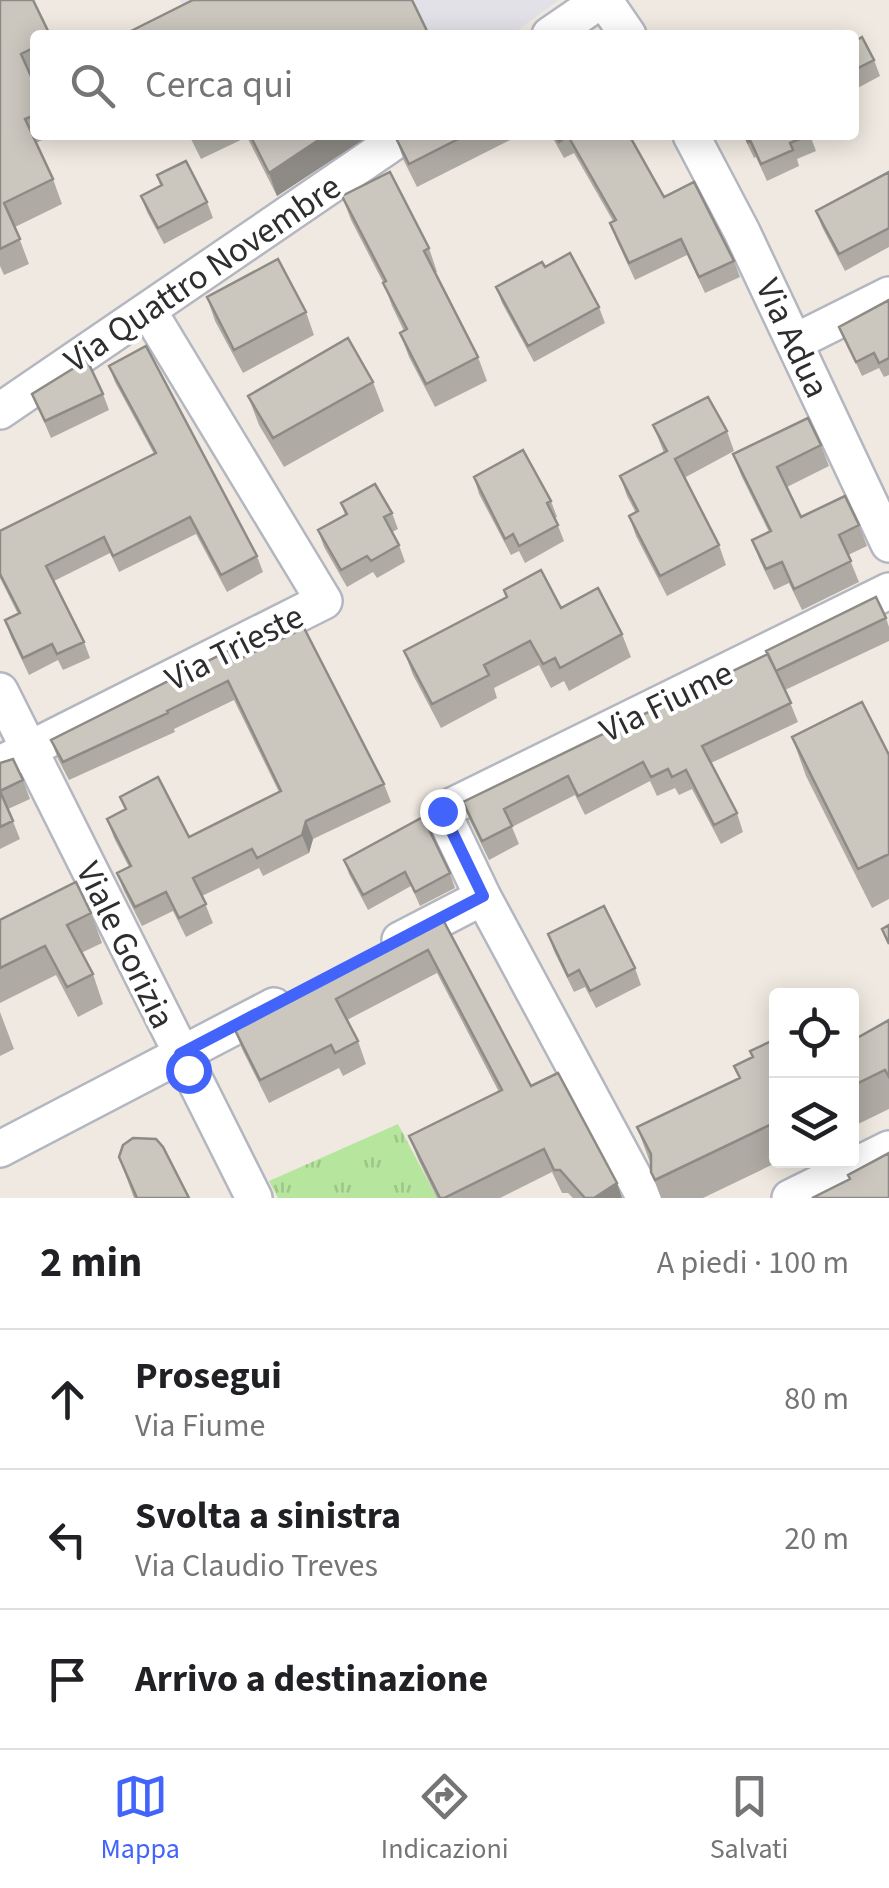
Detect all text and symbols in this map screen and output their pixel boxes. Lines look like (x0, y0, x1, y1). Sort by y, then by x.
search box (30, 30, 859, 140)
icon: search (65, 58, 120, 113)
text: Cerca qui (145, 58, 293, 112)
street label: Via Quattro Novembre (54, 163, 351, 385)
street label: Via Adua (743, 271, 841, 406)
street label: Via Trieste (157, 592, 312, 704)
street label: Via Fiume (591, 648, 741, 756)
route end (420, 789, 466, 835)
street label: Viale Gorizia (63, 854, 187, 1037)
map controls (769, 988, 859, 1168)
button: locate (769, 988, 859, 1078)
route start (166, 1048, 212, 1094)
button: layers (769, 1078, 859, 1168)
text: 2 min (40, 1233, 142, 1293)
text: A piedi · 100 m (657, 1240, 849, 1286)
text: Prosegui (135, 1349, 282, 1403)
icon: ahead (40, 1372, 95, 1427)
text: 80 m (784, 1376, 849, 1422)
text: Via Fiume (135, 1403, 265, 1449)
text: Svolta a sinistra (135, 1489, 401, 1543)
icon: left (40, 1512, 95, 1567)
text: 20 m (784, 1516, 849, 1562)
text: Via Claudio Treves (135, 1543, 378, 1589)
icon: arrive (40, 1652, 95, 1707)
text: Arrivo a destinazione (135, 1652, 488, 1706)
tab: Mappa (101, 1769, 180, 1869)
tab: Indicazioni (381, 1769, 509, 1869)
tab: Salvati (710, 1769, 788, 1869)

